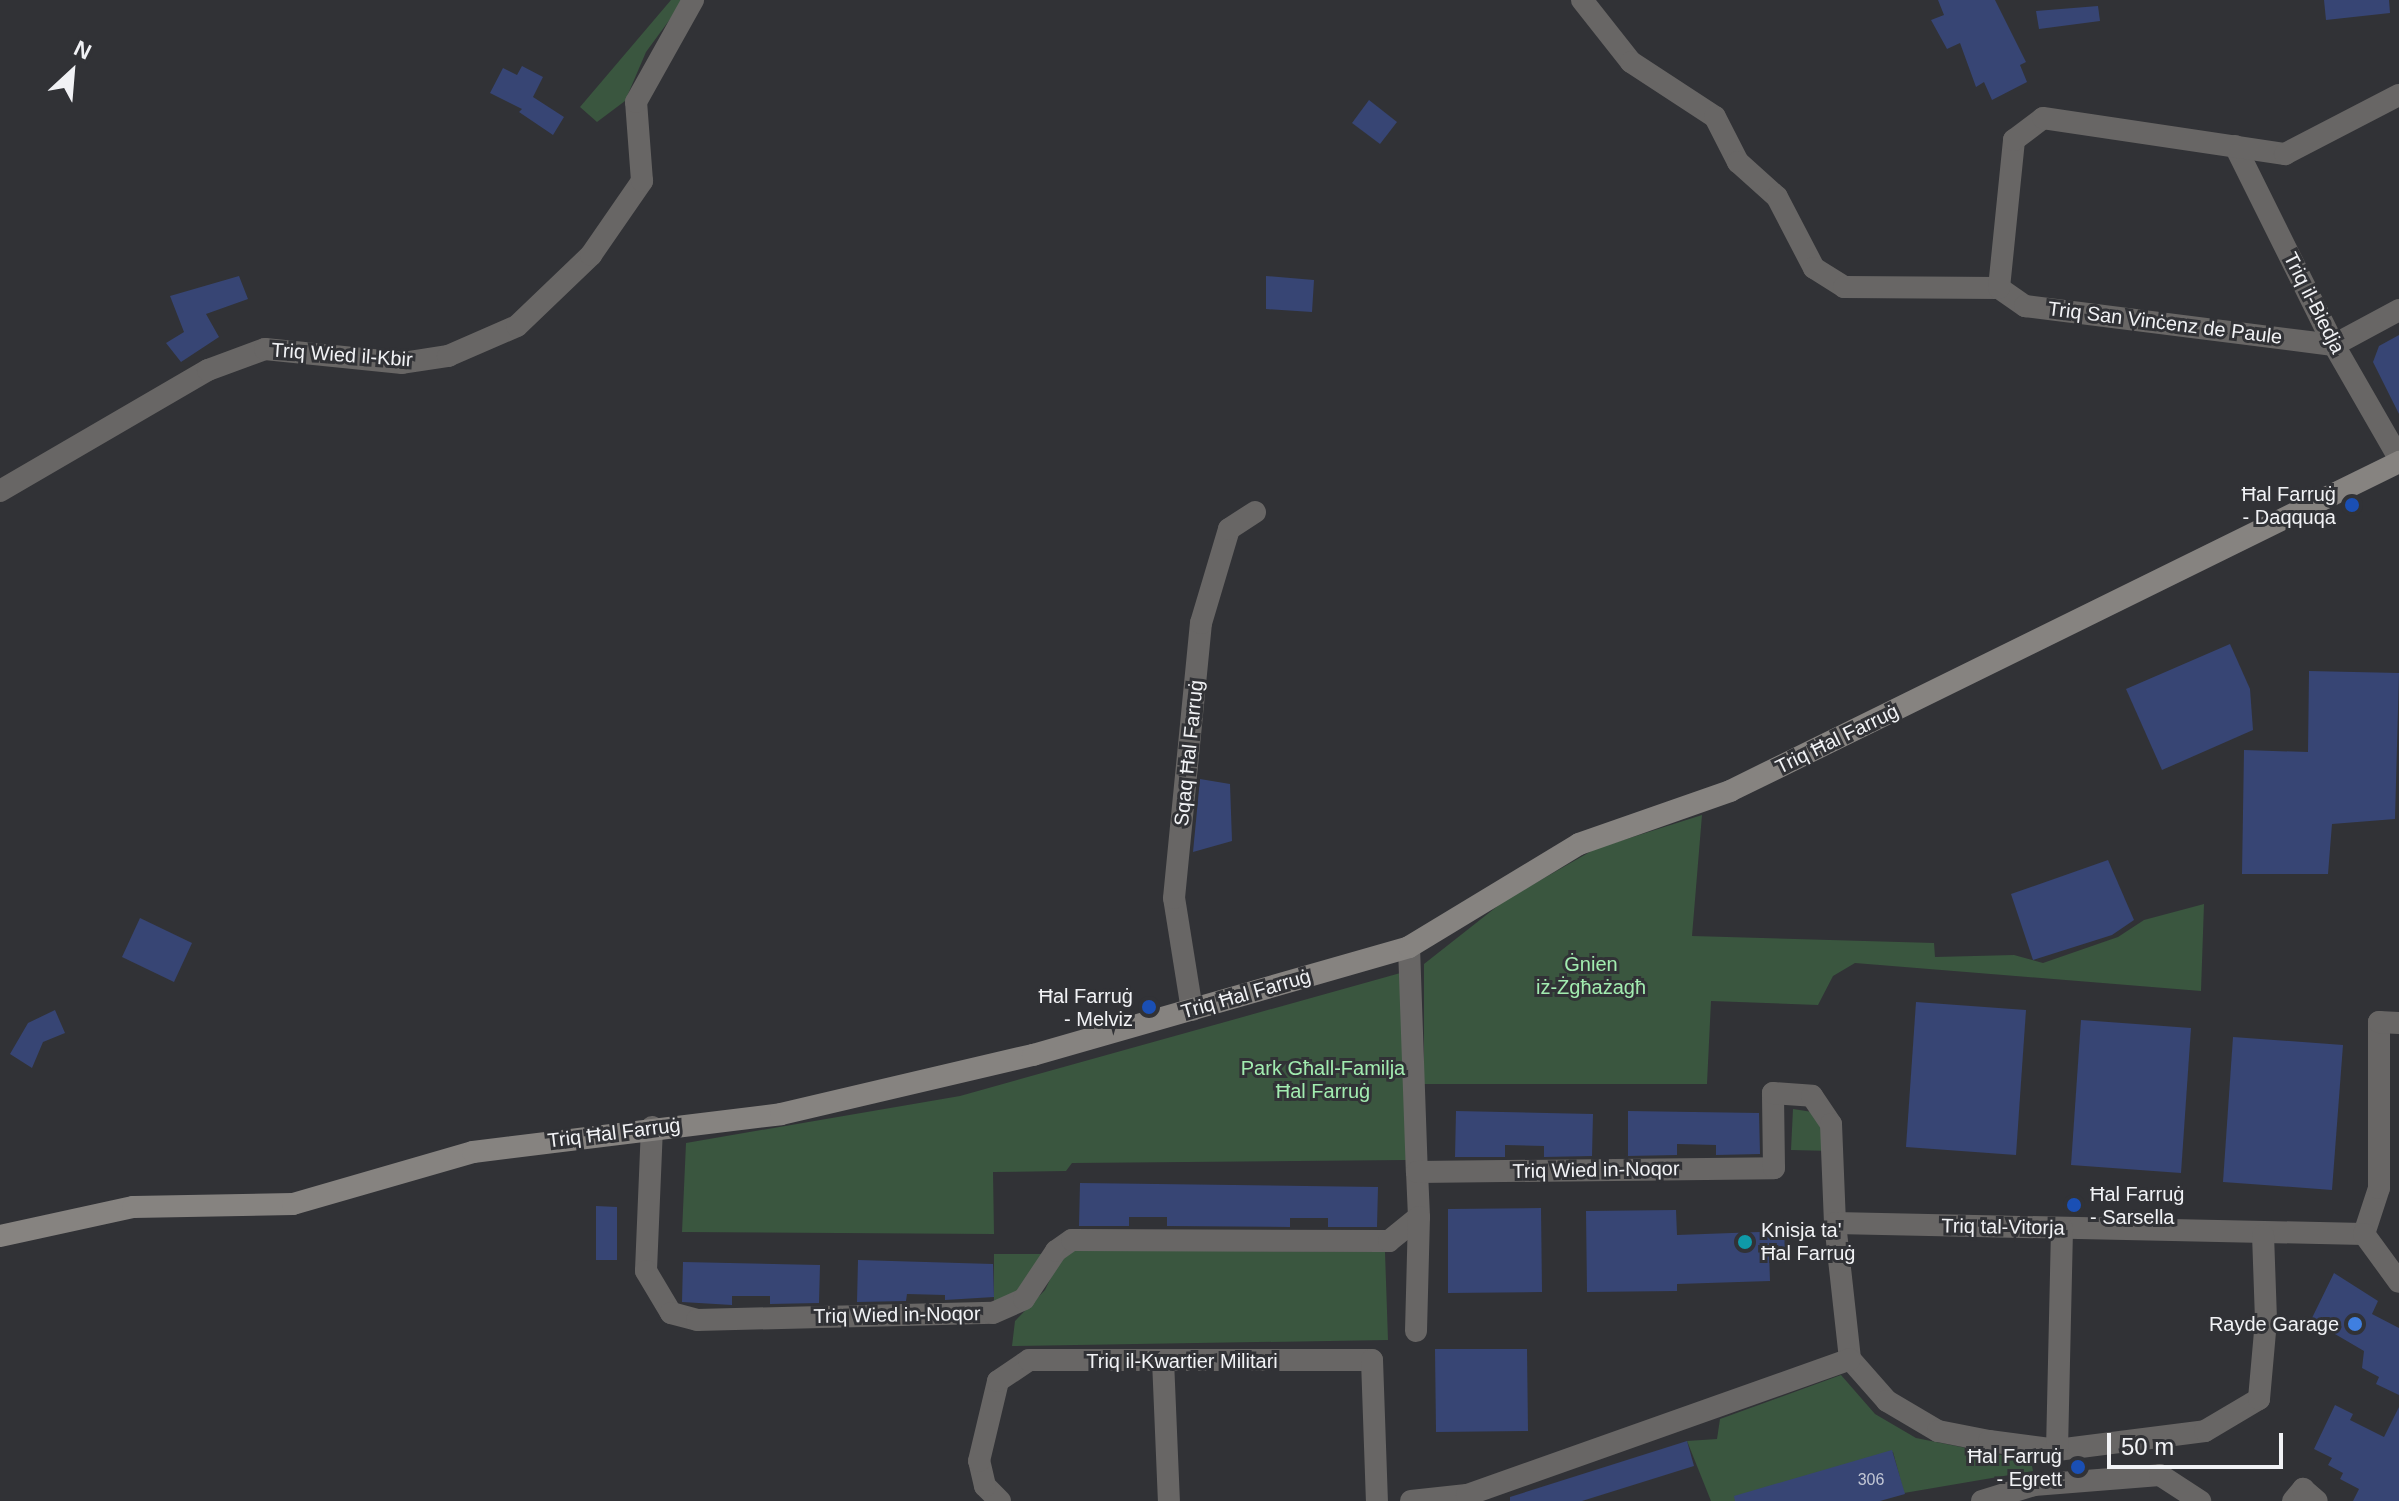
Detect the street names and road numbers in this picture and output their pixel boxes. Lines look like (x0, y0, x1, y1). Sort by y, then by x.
street label: Triq il-Biedja (2278, 248, 2350, 358)
street label: Triq San Vinċenz de Paule (2047, 297, 2283, 349)
street label: Triq Wied il-Kbir (271, 338, 413, 372)
street label: Sqaq Ħal Farruġ (1169, 679, 1209, 827)
street label: Triq Ħal Farruġ (1772, 699, 1902, 779)
street label: Triq Ħal Farruġ (1178, 964, 1314, 1024)
street label: Triq Ħal Farruġ (546, 1113, 682, 1153)
street label: Triq Wied in-Noqor (1512, 1157, 1680, 1183)
street label: Triq tal-Vitorja (1941, 1214, 2065, 1240)
street label: Triq Wied in-Noqor (813, 1302, 981, 1328)
street label: Triq il-Kwartier Militari (1086, 1349, 1278, 1373)

